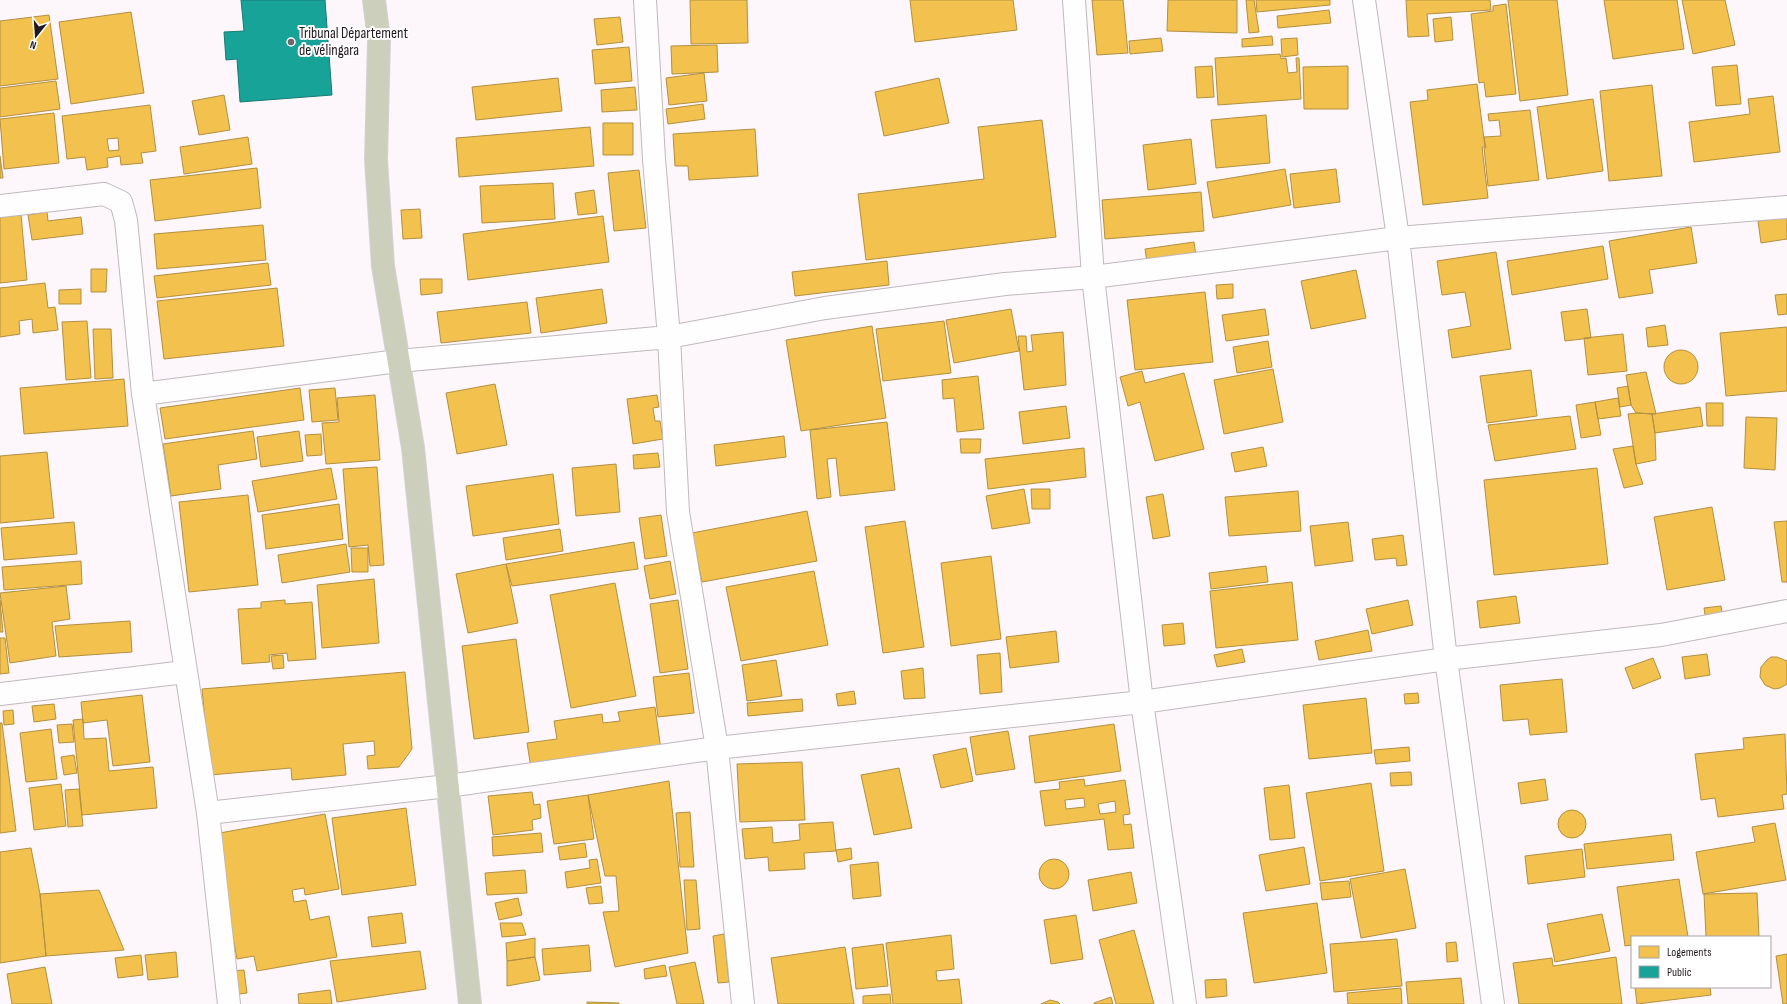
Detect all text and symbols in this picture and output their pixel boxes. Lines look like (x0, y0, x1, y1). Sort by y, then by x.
north arrow (16, 16, 56, 56)
place label: Tribunal Département de vélingara (299, 24, 408, 60)
marker: Tribunal Département de vélingara (286, 37, 296, 47)
text: N (28, 38, 38, 52)
legend (1631, 936, 1771, 988)
text: Logements (1667, 945, 1711, 960)
text: Public (1667, 965, 1692, 980)

